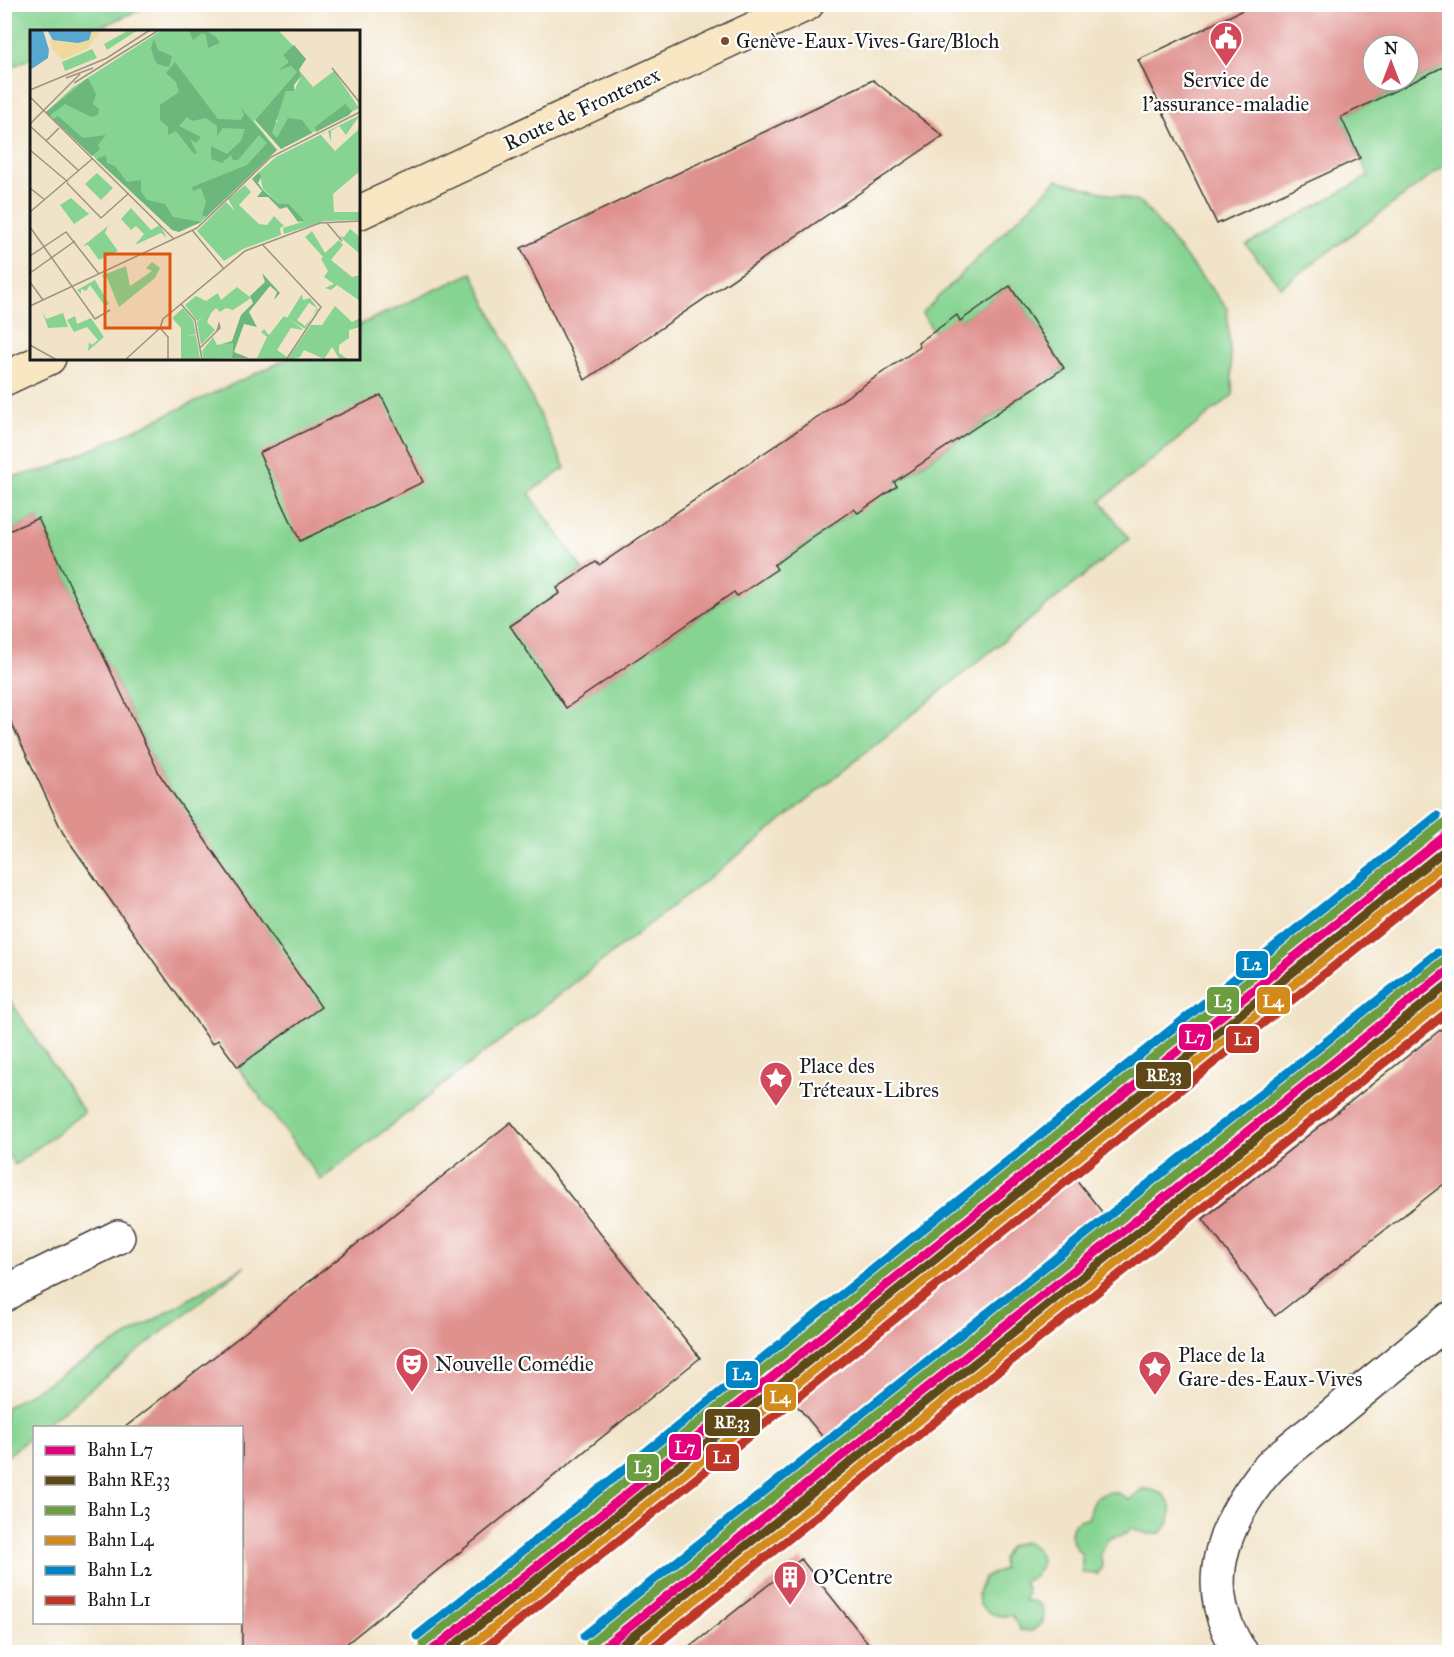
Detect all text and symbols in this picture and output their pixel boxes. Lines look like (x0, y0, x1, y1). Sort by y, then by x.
public building icon: Service de l'assurance-maladie (1208, 20, 1244, 67)
place label: Genève-Eaux-Vives-Gare/Bloch (736, 29, 999, 53)
inset map (30, 30, 360, 360)
north arrow (1361, 33, 1421, 93)
marker: Genève-Eaux-Vives-Gare/Bloch (719, 35, 731, 47)
text: N (1384, 39, 1398, 58)
street label: Route de Frontenex (500, 61, 665, 157)
place label: Service de l'assurance-maladie (1143, 67, 1309, 117)
line badge: L2 (1235, 950, 1269, 979)
text: L2 (1242, 955, 1263, 974)
line badge: L3 (1206, 986, 1240, 1015)
line badge: L4 (1256, 986, 1291, 1015)
text: L3 (1214, 992, 1232, 1012)
text: L4 (1263, 992, 1284, 1012)
line badge: L7 (1178, 1023, 1212, 1051)
line badge: L1 (1225, 1025, 1260, 1054)
text: L7 (1185, 1028, 1206, 1047)
text: L1 (1234, 1030, 1253, 1049)
place label: Place des Tréteaux-Libres (799, 1053, 939, 1103)
place icon: Place des Tréteaux-Libres (758, 1060, 794, 1107)
line badge: RE33 (1135, 1061, 1192, 1090)
text: RE33 (1146, 1066, 1182, 1086)
place label: Place de la Gare-des-Eaux-Vives (1178, 1342, 1362, 1392)
theatre icon: Nouvelle Comédie (394, 1346, 430, 1393)
place icon: Place de la Gare-des-Eaux-Vives (1137, 1349, 1173, 1396)
place label: Nouvelle Comédie (435, 1351, 594, 1377)
line badge: L2 (725, 1360, 759, 1389)
text: L2 (732, 1365, 753, 1384)
line badge: L4 (763, 1383, 797, 1412)
text: L4 (770, 1388, 791, 1408)
line badge: RE33 (704, 1408, 761, 1437)
text: RE33 (714, 1413, 750, 1433)
legend (33, 1426, 243, 1624)
line badge: L7 (668, 1433, 702, 1461)
text: L7 (675, 1438, 696, 1457)
text: Bahn L7 (87, 1439, 153, 1461)
line badge: L1 (705, 1443, 740, 1472)
text: L1 (713, 1448, 732, 1467)
line badge: L3 (626, 1453, 660, 1482)
text: L3 (634, 1458, 652, 1478)
text: Bahn RE33 (87, 1469, 170, 1491)
text: Bahn L3 (87, 1499, 151, 1521)
text: Bahn L4 (87, 1529, 154, 1551)
text: Bahn L2 (87, 1559, 152, 1581)
building icon: O'Centre (772, 1559, 808, 1606)
place label: O'Centre (813, 1564, 893, 1590)
text: Bahn L1 (87, 1589, 151, 1611)

